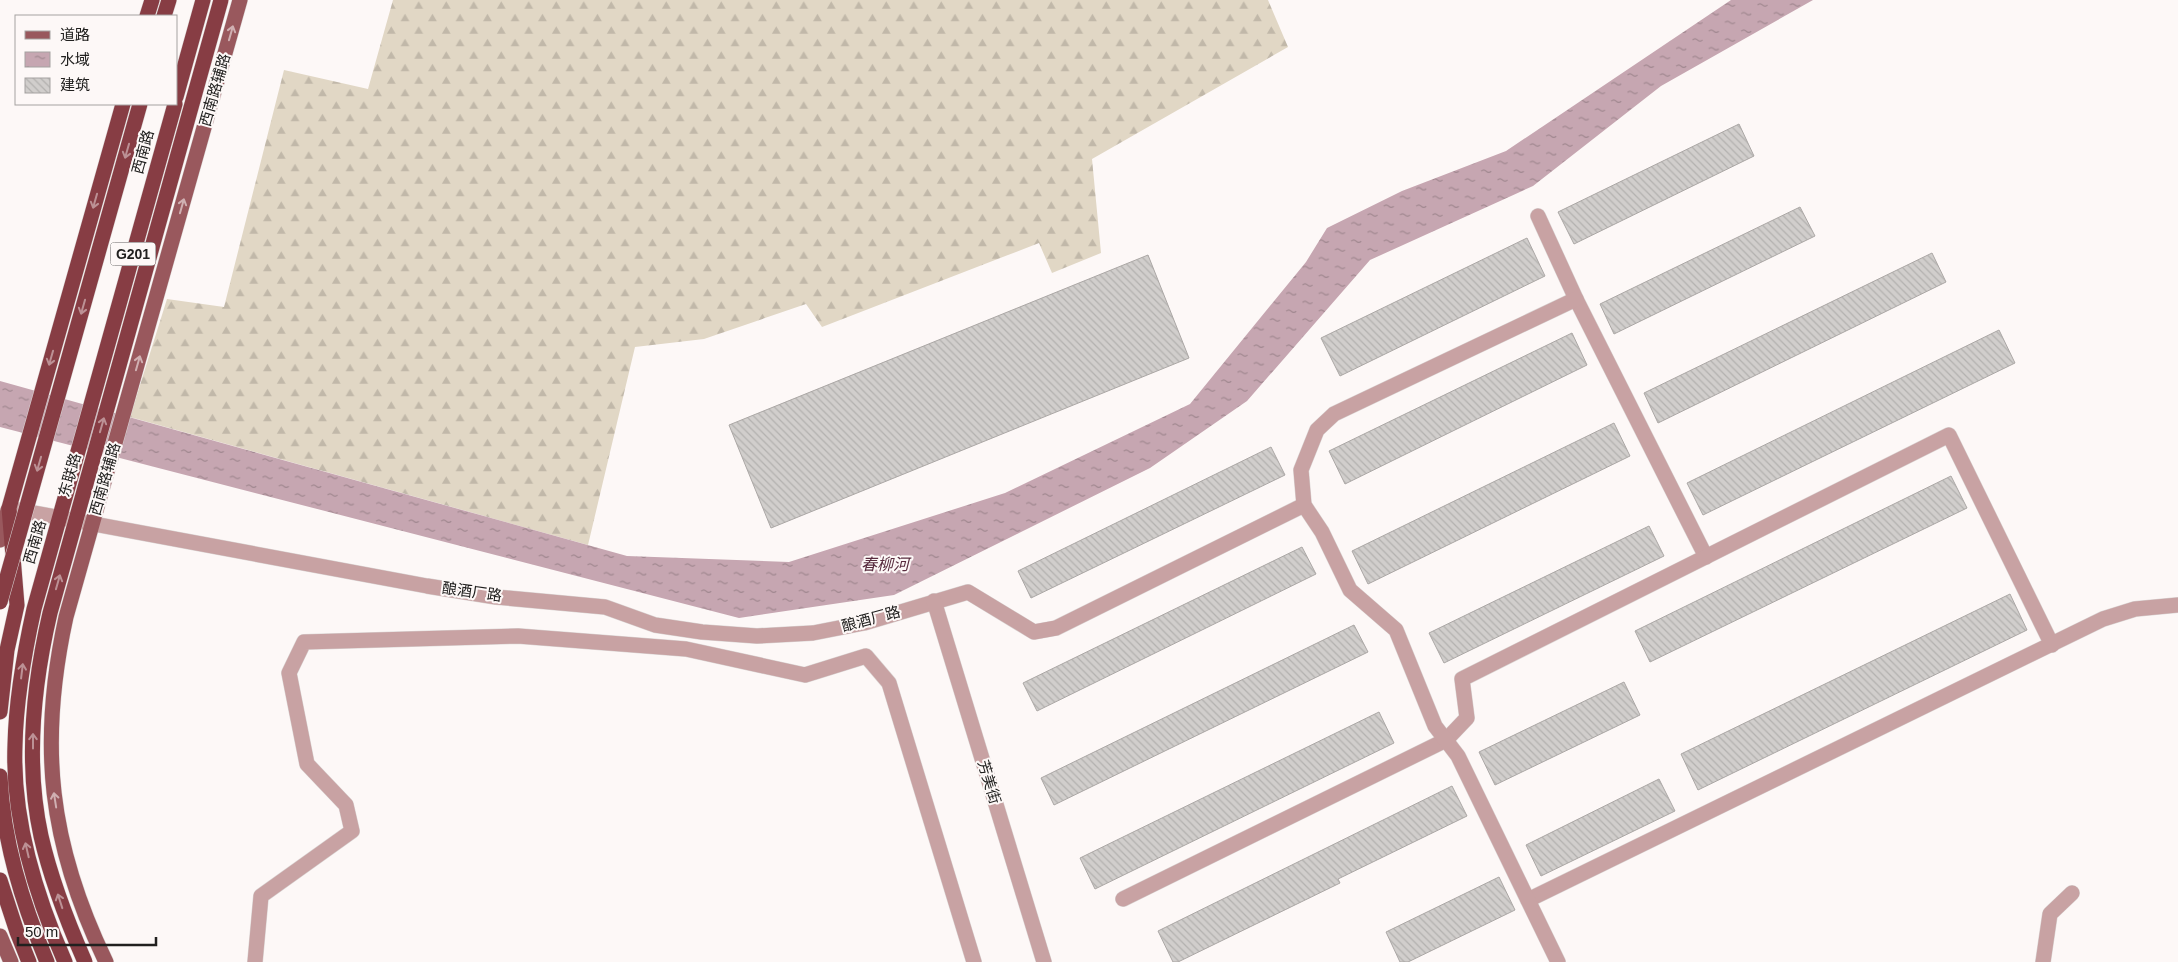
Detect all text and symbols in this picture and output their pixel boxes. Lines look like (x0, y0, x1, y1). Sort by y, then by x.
legend (15, 15, 178, 105)
one-way arrow (227, 25, 236, 41)
text: 道路 (60, 26, 90, 43)
text: 水域 (60, 51, 90, 68)
street label: 西南路辅路 (196, 51, 233, 128)
text: 建筑 (60, 76, 90, 93)
street label: 西南路 (128, 128, 157, 176)
one-way arrow (121, 142, 131, 158)
one-way arrow (90, 193, 100, 209)
one-way arrow (178, 199, 187, 215)
road number: G201 (110, 242, 156, 266)
one-way arrow (77, 299, 87, 315)
one-way arrow (46, 349, 56, 365)
one-way arrow (133, 355, 143, 371)
one-way arrow (98, 417, 107, 433)
street label: 西南路辅路 (86, 440, 123, 517)
street label: 东联路 (55, 451, 84, 499)
one-way arrow (33, 455, 43, 471)
street label: 西南路 (20, 518, 49, 566)
water label: 春柳河 (861, 556, 912, 573)
one-way arrow (54, 574, 64, 590)
street label: 酿酒厂路 (441, 579, 503, 604)
street label: 酿酒厂路 (840, 603, 902, 634)
one-way arrow (17, 664, 27, 680)
one-way arrow (28, 734, 38, 750)
street label: 芳美街 (975, 758, 1004, 806)
one-way arrow (49, 792, 59, 808)
one-way arrow (21, 843, 31, 859)
one-way arrow (54, 893, 64, 909)
scale bar (18, 914, 155, 946)
text: 50 m (25, 923, 58, 940)

